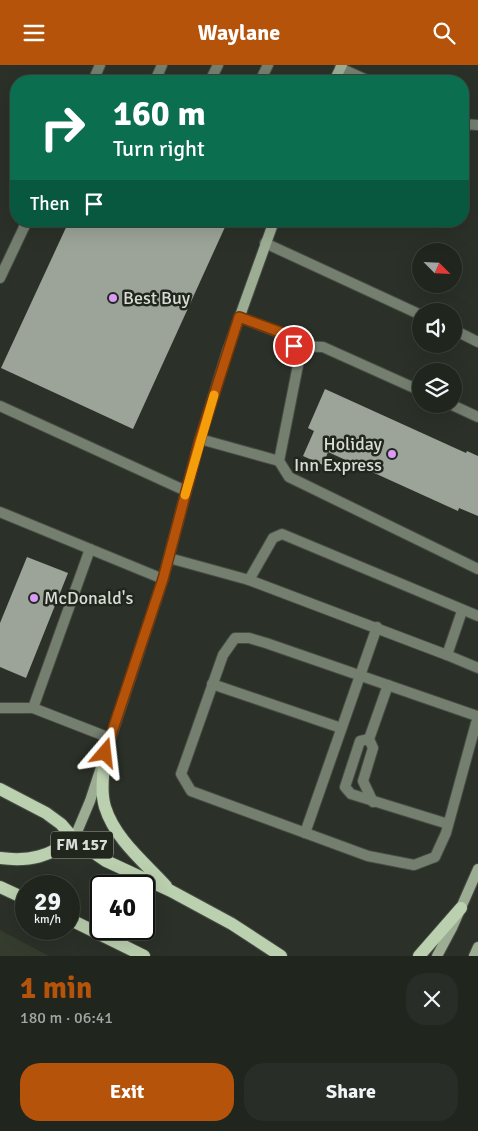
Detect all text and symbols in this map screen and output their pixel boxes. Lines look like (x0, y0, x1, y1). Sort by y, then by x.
icon: menu (20, 19, 48, 47)
text: Waylane (198, 19, 280, 46)
icon: search (430, 19, 458, 47)
text: 160 m (113, 92, 206, 135)
icon: right (30, 95, 95, 160)
text: Turn right (113, 135, 205, 162)
icon: arrive (80, 190, 108, 218)
text: Then (30, 192, 70, 216)
north arrow (412, 243, 462, 293)
map controls (412, 243, 462, 413)
place label: Best Buy (123, 287, 191, 309)
marker: Best Buy (107, 292, 119, 304)
button: sound (412, 303, 462, 353)
pin (273, 325, 315, 367)
icon: arrive (280, 332, 308, 360)
button: layers (412, 363, 462, 413)
place label: Holiday Inn Express (294, 433, 383, 476)
marker: Holiday Inn Express (386, 448, 398, 460)
place label: McDonald's (44, 587, 133, 609)
marker: McDonald's (28, 592, 40, 604)
position arrow (78, 726, 130, 778)
road number: FM 157 (51, 831, 113, 859)
speed limit sign: 40 (90, 875, 155, 940)
text: 29 (34, 886, 61, 917)
text: km/h (34, 912, 61, 927)
text: 1 min (20, 970, 92, 1007)
button: close (406, 973, 458, 1025)
text: 180 m · 06:41 (20, 1008, 113, 1028)
button: Exit (20, 1063, 234, 1121)
button: Share (244, 1063, 458, 1121)

